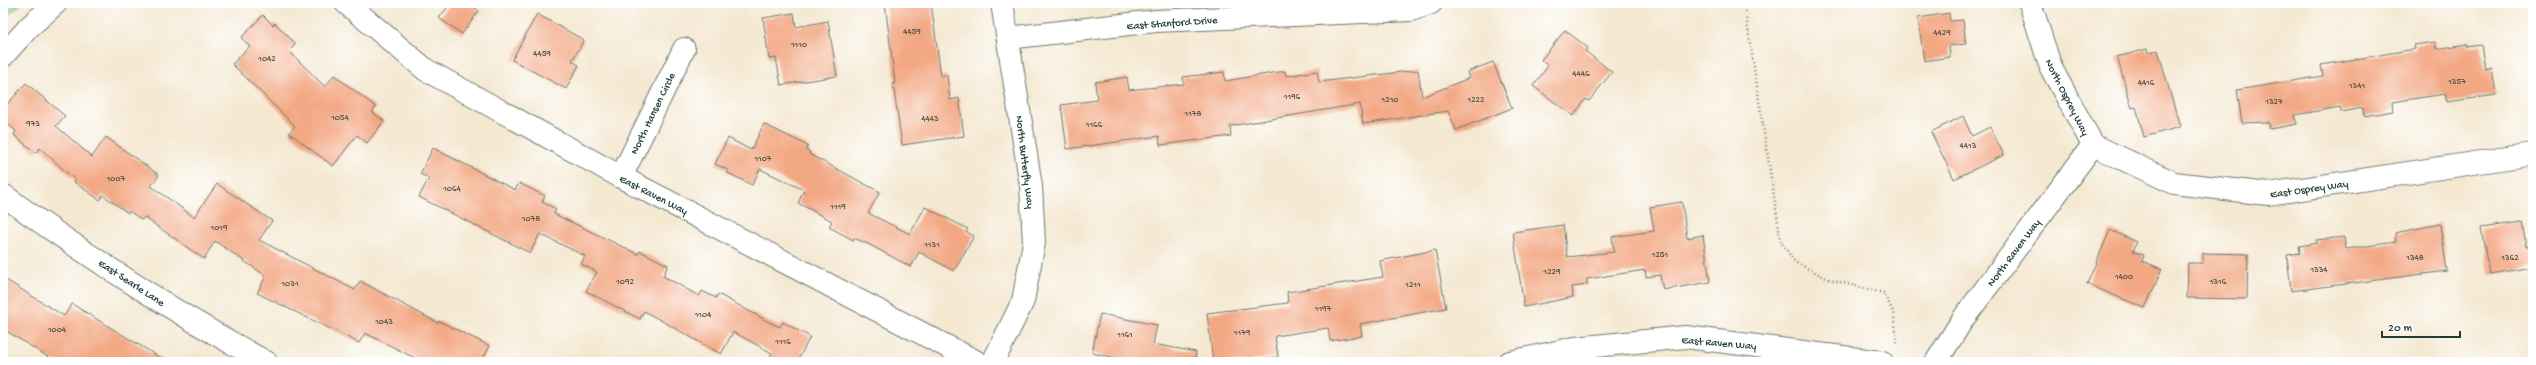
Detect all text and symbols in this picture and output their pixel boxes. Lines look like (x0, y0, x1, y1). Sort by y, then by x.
street label: East Stanford Drive (1126, 14, 1218, 33)
house number: 4459 (903, 27, 921, 38)
house number: 4429 (1933, 28, 1951, 39)
house number: 1110 (790, 40, 807, 51)
house number: 4459 (533, 49, 551, 60)
house number: 1042 (257, 54, 276, 65)
street label: North Osprey Way (2042, 58, 2091, 139)
house number: 4446 (1572, 69, 1590, 80)
street label: North Hansen Circle (629, 71, 679, 157)
house number: 1357 (2447, 77, 2466, 88)
house number: 4416 (2138, 78, 2155, 89)
house number: 1341 (2348, 81, 2365, 92)
house number: 1196 (1283, 92, 1301, 103)
house number: 1210 (1381, 95, 1398, 106)
house number: 1222 (1467, 95, 1485, 106)
house number: 1327 (2264, 97, 2283, 108)
house number: 1178 (1184, 109, 1202, 120)
house number: 1054 (330, 113, 350, 124)
house number: 4443 (921, 114, 939, 125)
street label: North Butterfly Way (1012, 115, 1036, 210)
house number: 973 (25, 119, 40, 130)
house number: 1166 (1085, 120, 1103, 131)
house number: 4413 (1960, 141, 1977, 152)
house number: 1107 (753, 154, 772, 165)
street label: East Raven Way (617, 173, 690, 218)
house number: 1007 (106, 174, 126, 185)
street label: East Osprey Way (2269, 178, 2350, 201)
house number: 1064 (442, 184, 462, 195)
house number: 1119 (829, 202, 846, 213)
house number: 1078 (521, 214, 540, 225)
street label: North Raven Way (1985, 217, 2044, 289)
house number: 1019 (210, 223, 228, 234)
house number: 1131 (923, 240, 940, 251)
house number: 1251 (1651, 250, 1669, 261)
house number: 1348 (2405, 253, 2424, 264)
house number: 1362 (2500, 253, 2519, 264)
street label: East Searle Lane (96, 258, 167, 310)
house number: 1334 (2309, 265, 2328, 276)
house number: 1229 (1543, 267, 1561, 278)
house number: 1400 (2114, 272, 2133, 283)
house number: 1092 (615, 277, 634, 288)
house number: 1316 (2209, 277, 2227, 288)
house number: 1031 (280, 279, 299, 290)
house number: 1211 (1404, 280, 1421, 291)
house number: 1197 (1314, 304, 1332, 315)
house number: 1104 (694, 310, 712, 321)
scale bar (2382, 313, 2460, 339)
house number: 1043 (374, 317, 393, 328)
text: 20 m (2388, 322, 2413, 336)
house number: 1004 (47, 325, 67, 336)
house number: 1179 (1233, 328, 1251, 339)
house number: 1161 (1116, 330, 1133, 341)
street label: East Raven Way (1681, 335, 1757, 353)
house number: 1116 (774, 337, 791, 348)

